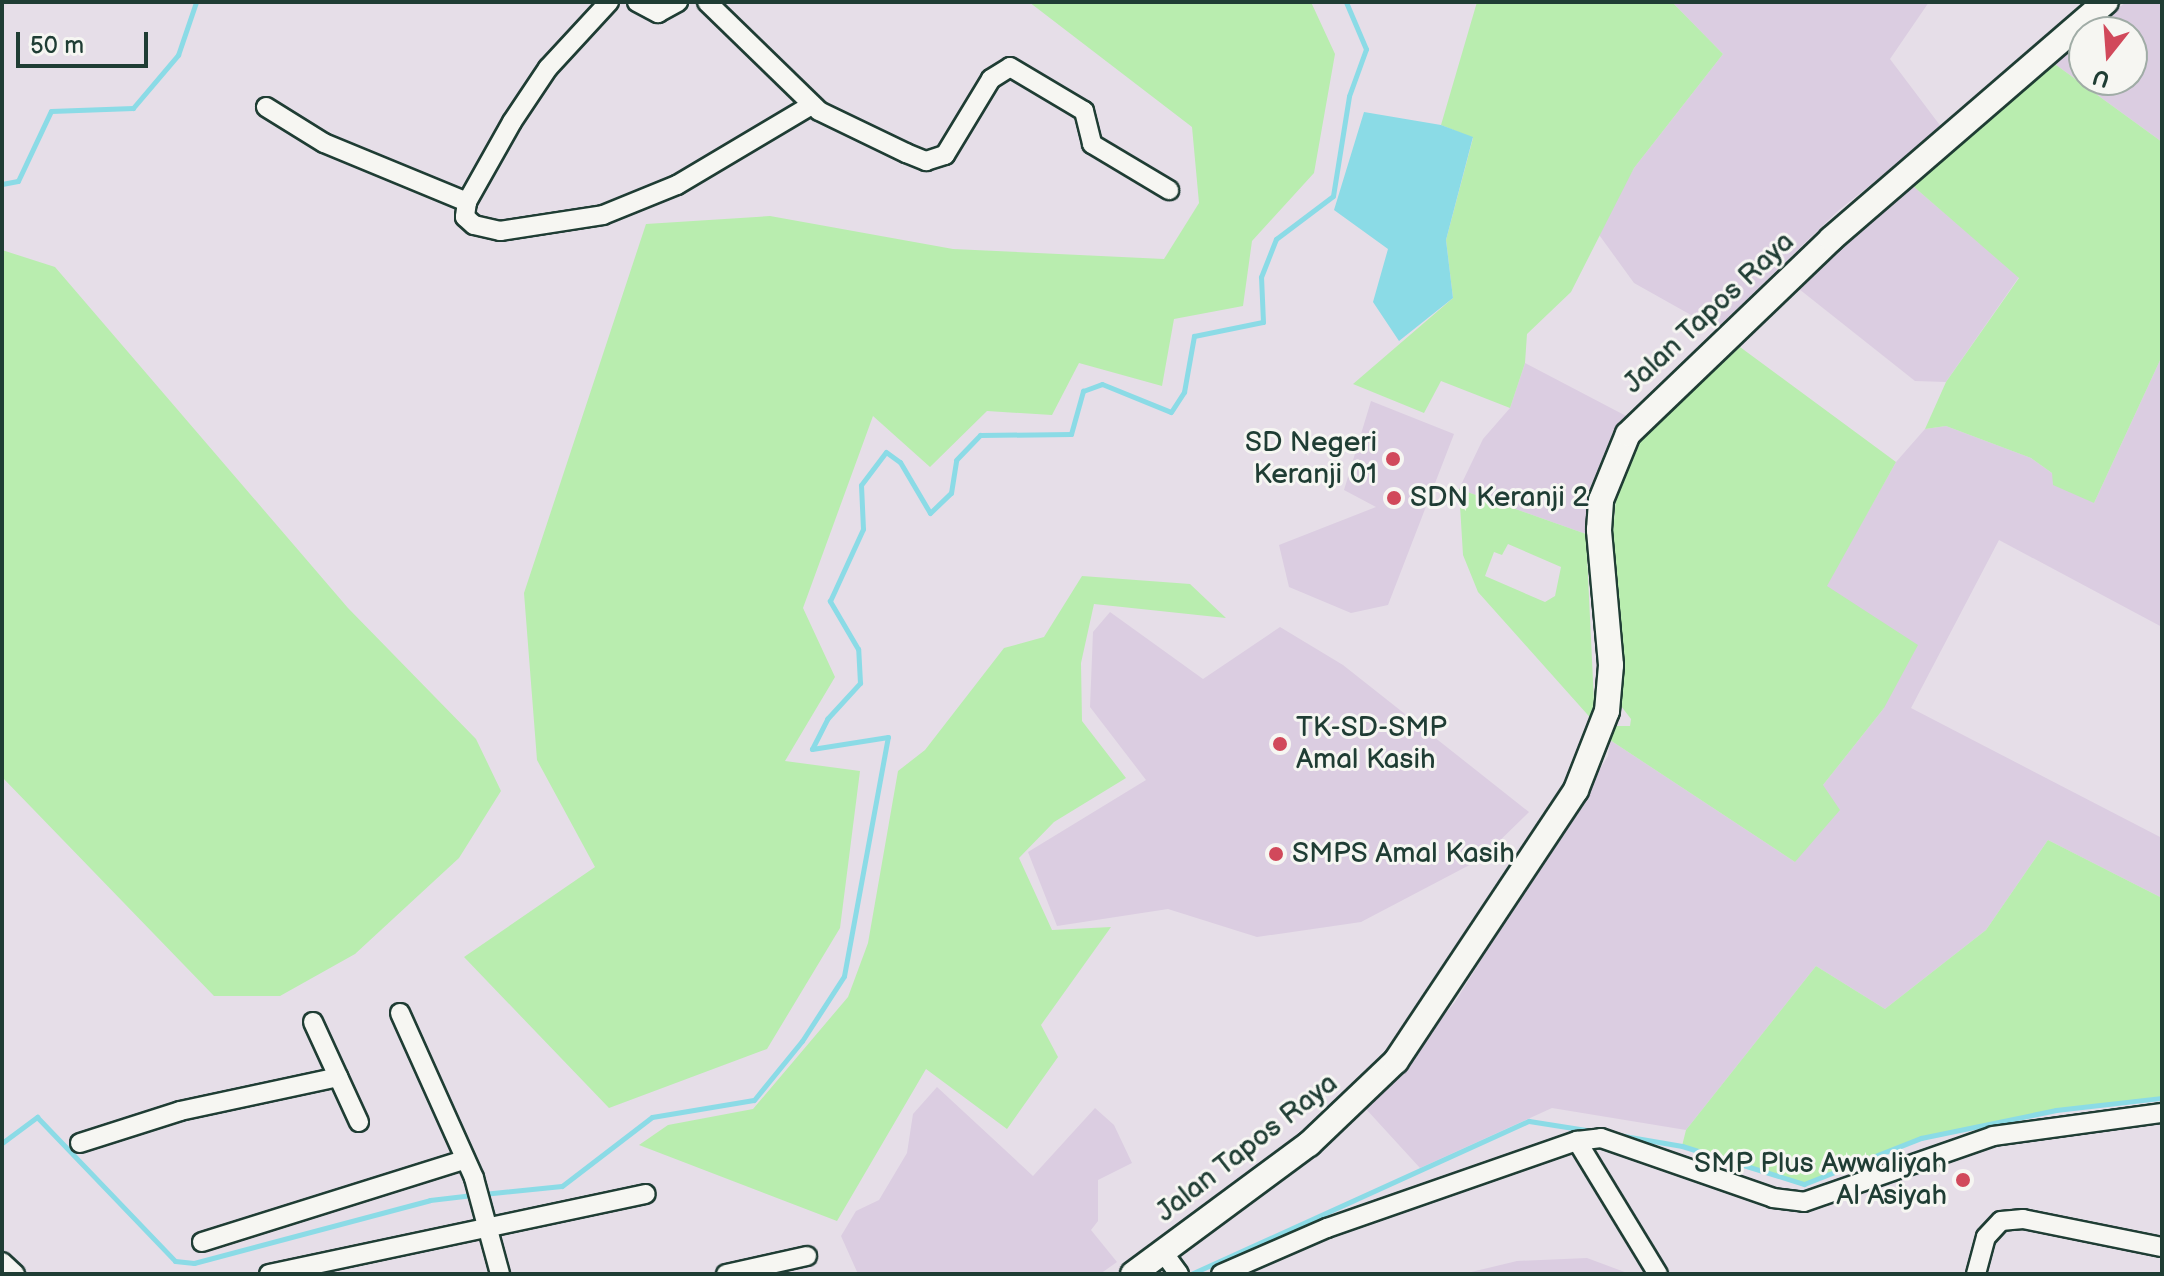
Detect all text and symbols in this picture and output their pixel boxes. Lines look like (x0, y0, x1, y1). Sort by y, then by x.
scale bar (20, 16, 152, 66)
north arrow (2068, 16, 2148, 96)
text: 50 m (30, 31, 84, 60)
text: U (2090, 62, 2113, 93)
street label: Jalan Tapos Raya (1616, 225, 1802, 401)
place label: SD Negeri Keranji 01 (1245, 426, 1377, 492)
marker: SD Negeri Keranji 01 (1384, 450, 1402, 468)
place label: SDN Keranji 2 (1410, 481, 1589, 515)
marker: SDN Keranji 2 (1385, 489, 1403, 507)
place label: TK-SD-SMP Amal Kasih (1296, 711, 1447, 777)
marker: TK-SD-SMP Amal Kasih (1271, 735, 1289, 753)
place label: SMPS Amal Kasih (1292, 837, 1515, 871)
marker: SMPS Amal Kasih (1267, 845, 1285, 863)
street label: Jalan Tapos Raya (1149, 1066, 1345, 1230)
place label: SMP Plus Awwaliyah Al Asiyah (1694, 1147, 1947, 1213)
marker: SMP Plus Awwaliyah Al Asiyah (1954, 1171, 1972, 1189)

